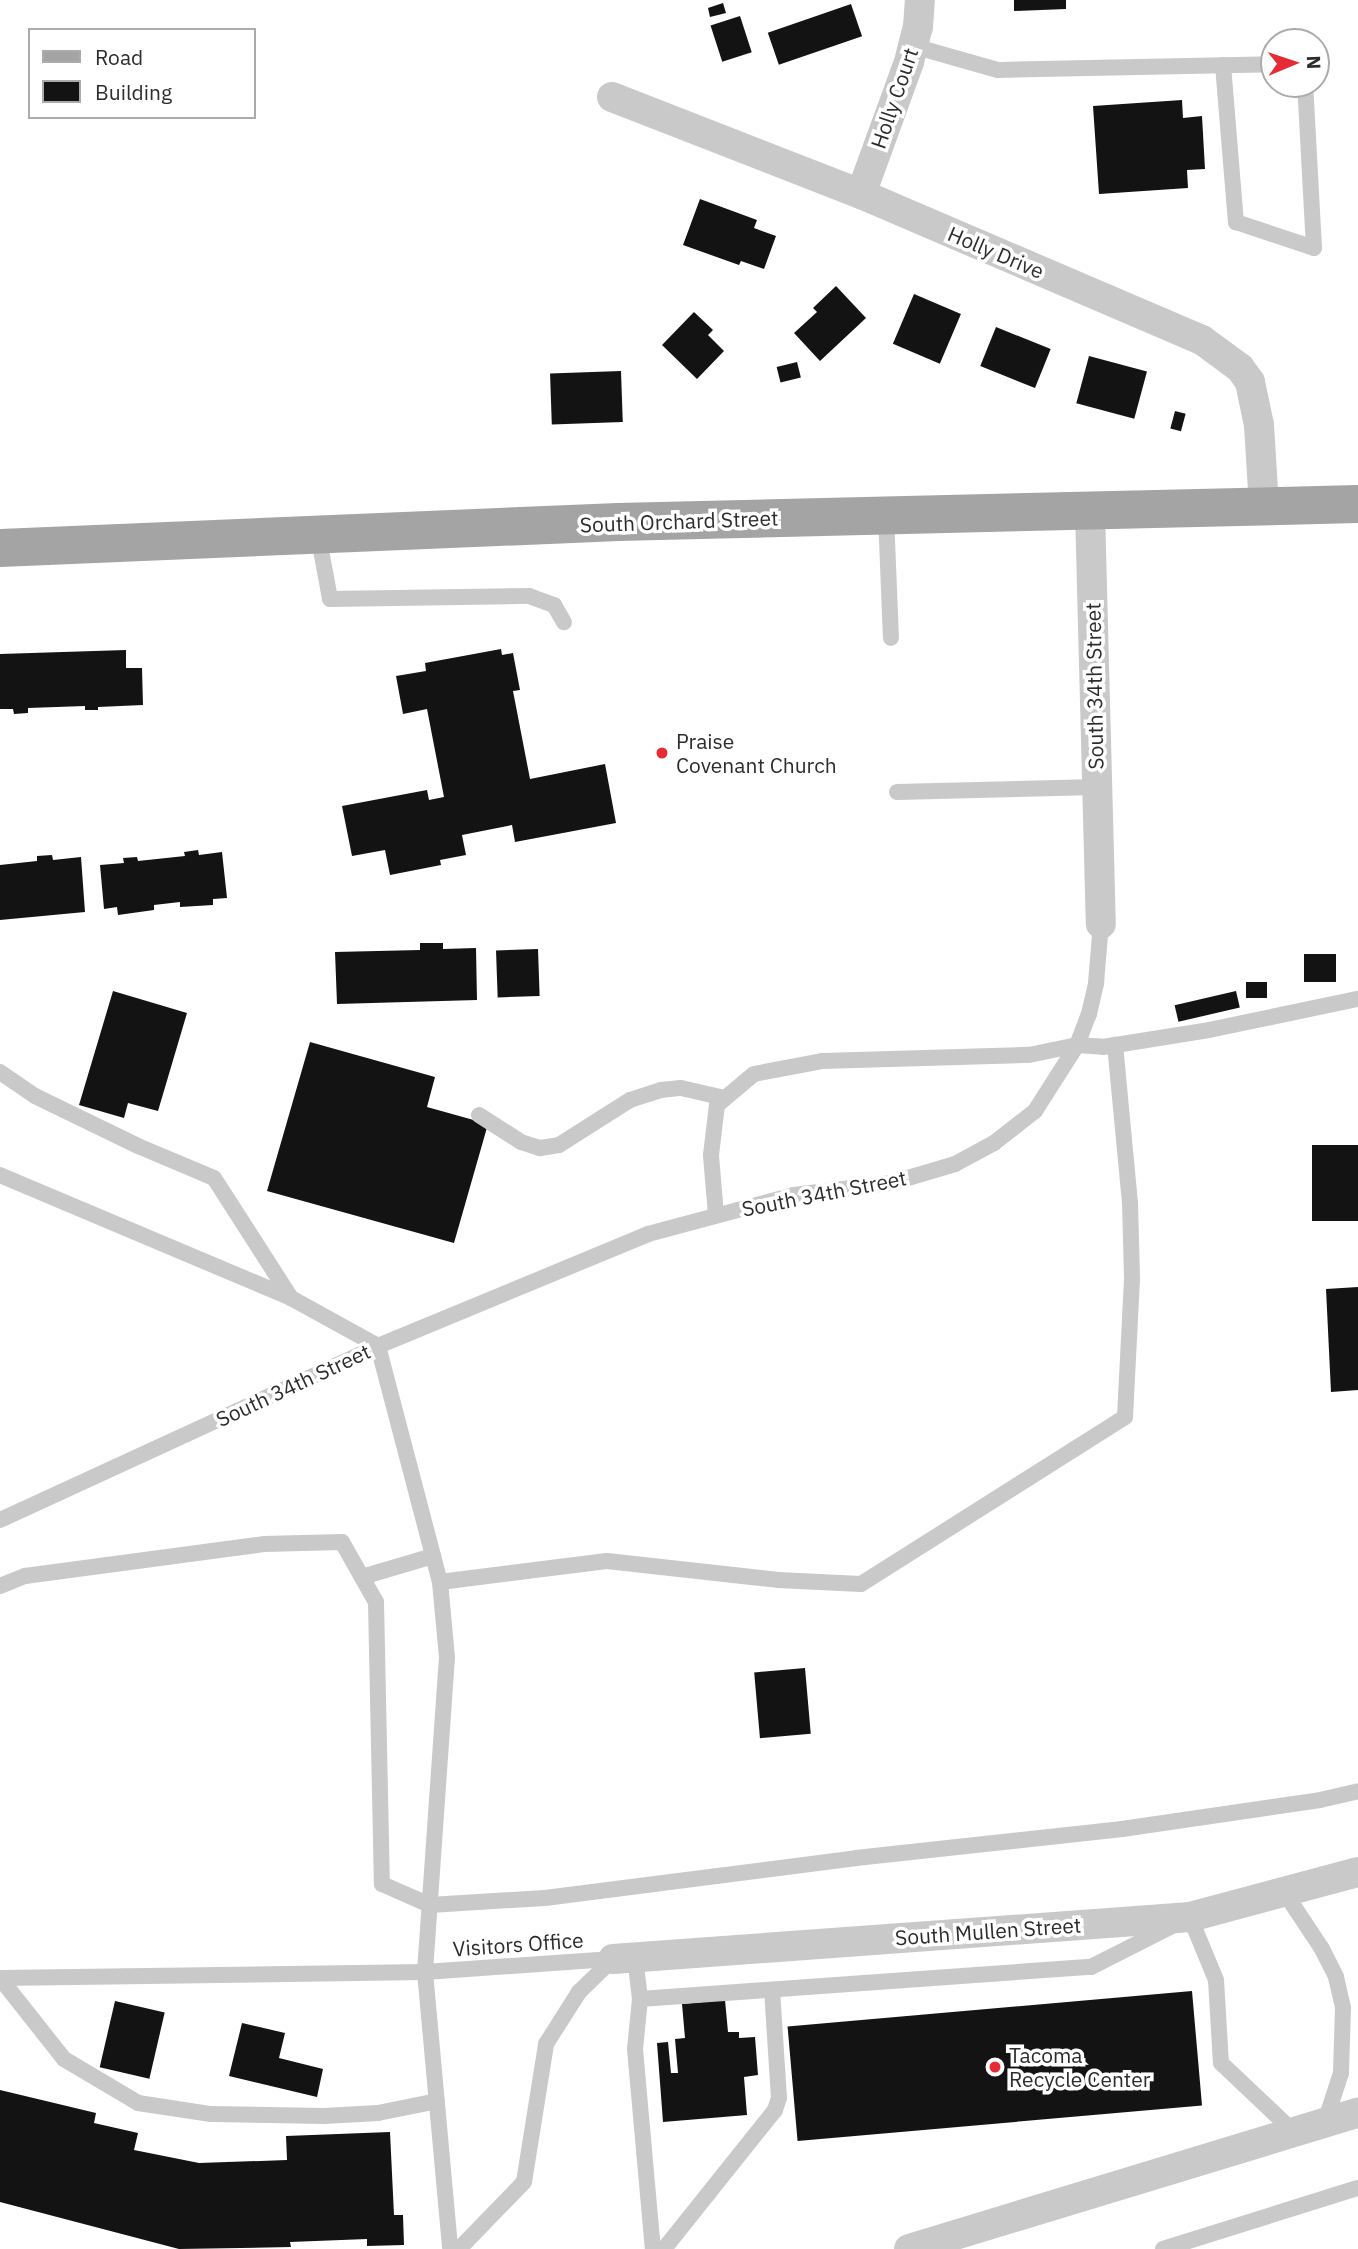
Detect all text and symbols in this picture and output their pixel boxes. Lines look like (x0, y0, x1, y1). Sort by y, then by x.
legend (28, 28, 256, 119)
north arrow (1260, 28, 1330, 98)
text: Road (95, 43, 143, 71)
street label: Holly Court (865, 44, 923, 152)
text: N (1302, 55, 1326, 70)
text: Building (95, 78, 172, 106)
street label: Holly Drive (944, 220, 1048, 284)
street label: South Orchard Street (579, 505, 779, 537)
street label: South 34th Street (1080, 602, 1108, 770)
place label: Praise Covenant Church (676, 728, 837, 778)
marker: Praise Covenant Church (654, 745, 670, 761)
street label: South 34th Street (740, 1165, 908, 1221)
street label: South 34th Street (212, 1338, 374, 1432)
street label: South Mullen Street (894, 1912, 1082, 1950)
street label: Visitors Office (452, 1927, 584, 1961)
place label: Tacoma Recycle Center (1009, 2042, 1150, 2092)
marker: Tacoma Recycle Center (987, 2059, 1003, 2075)

